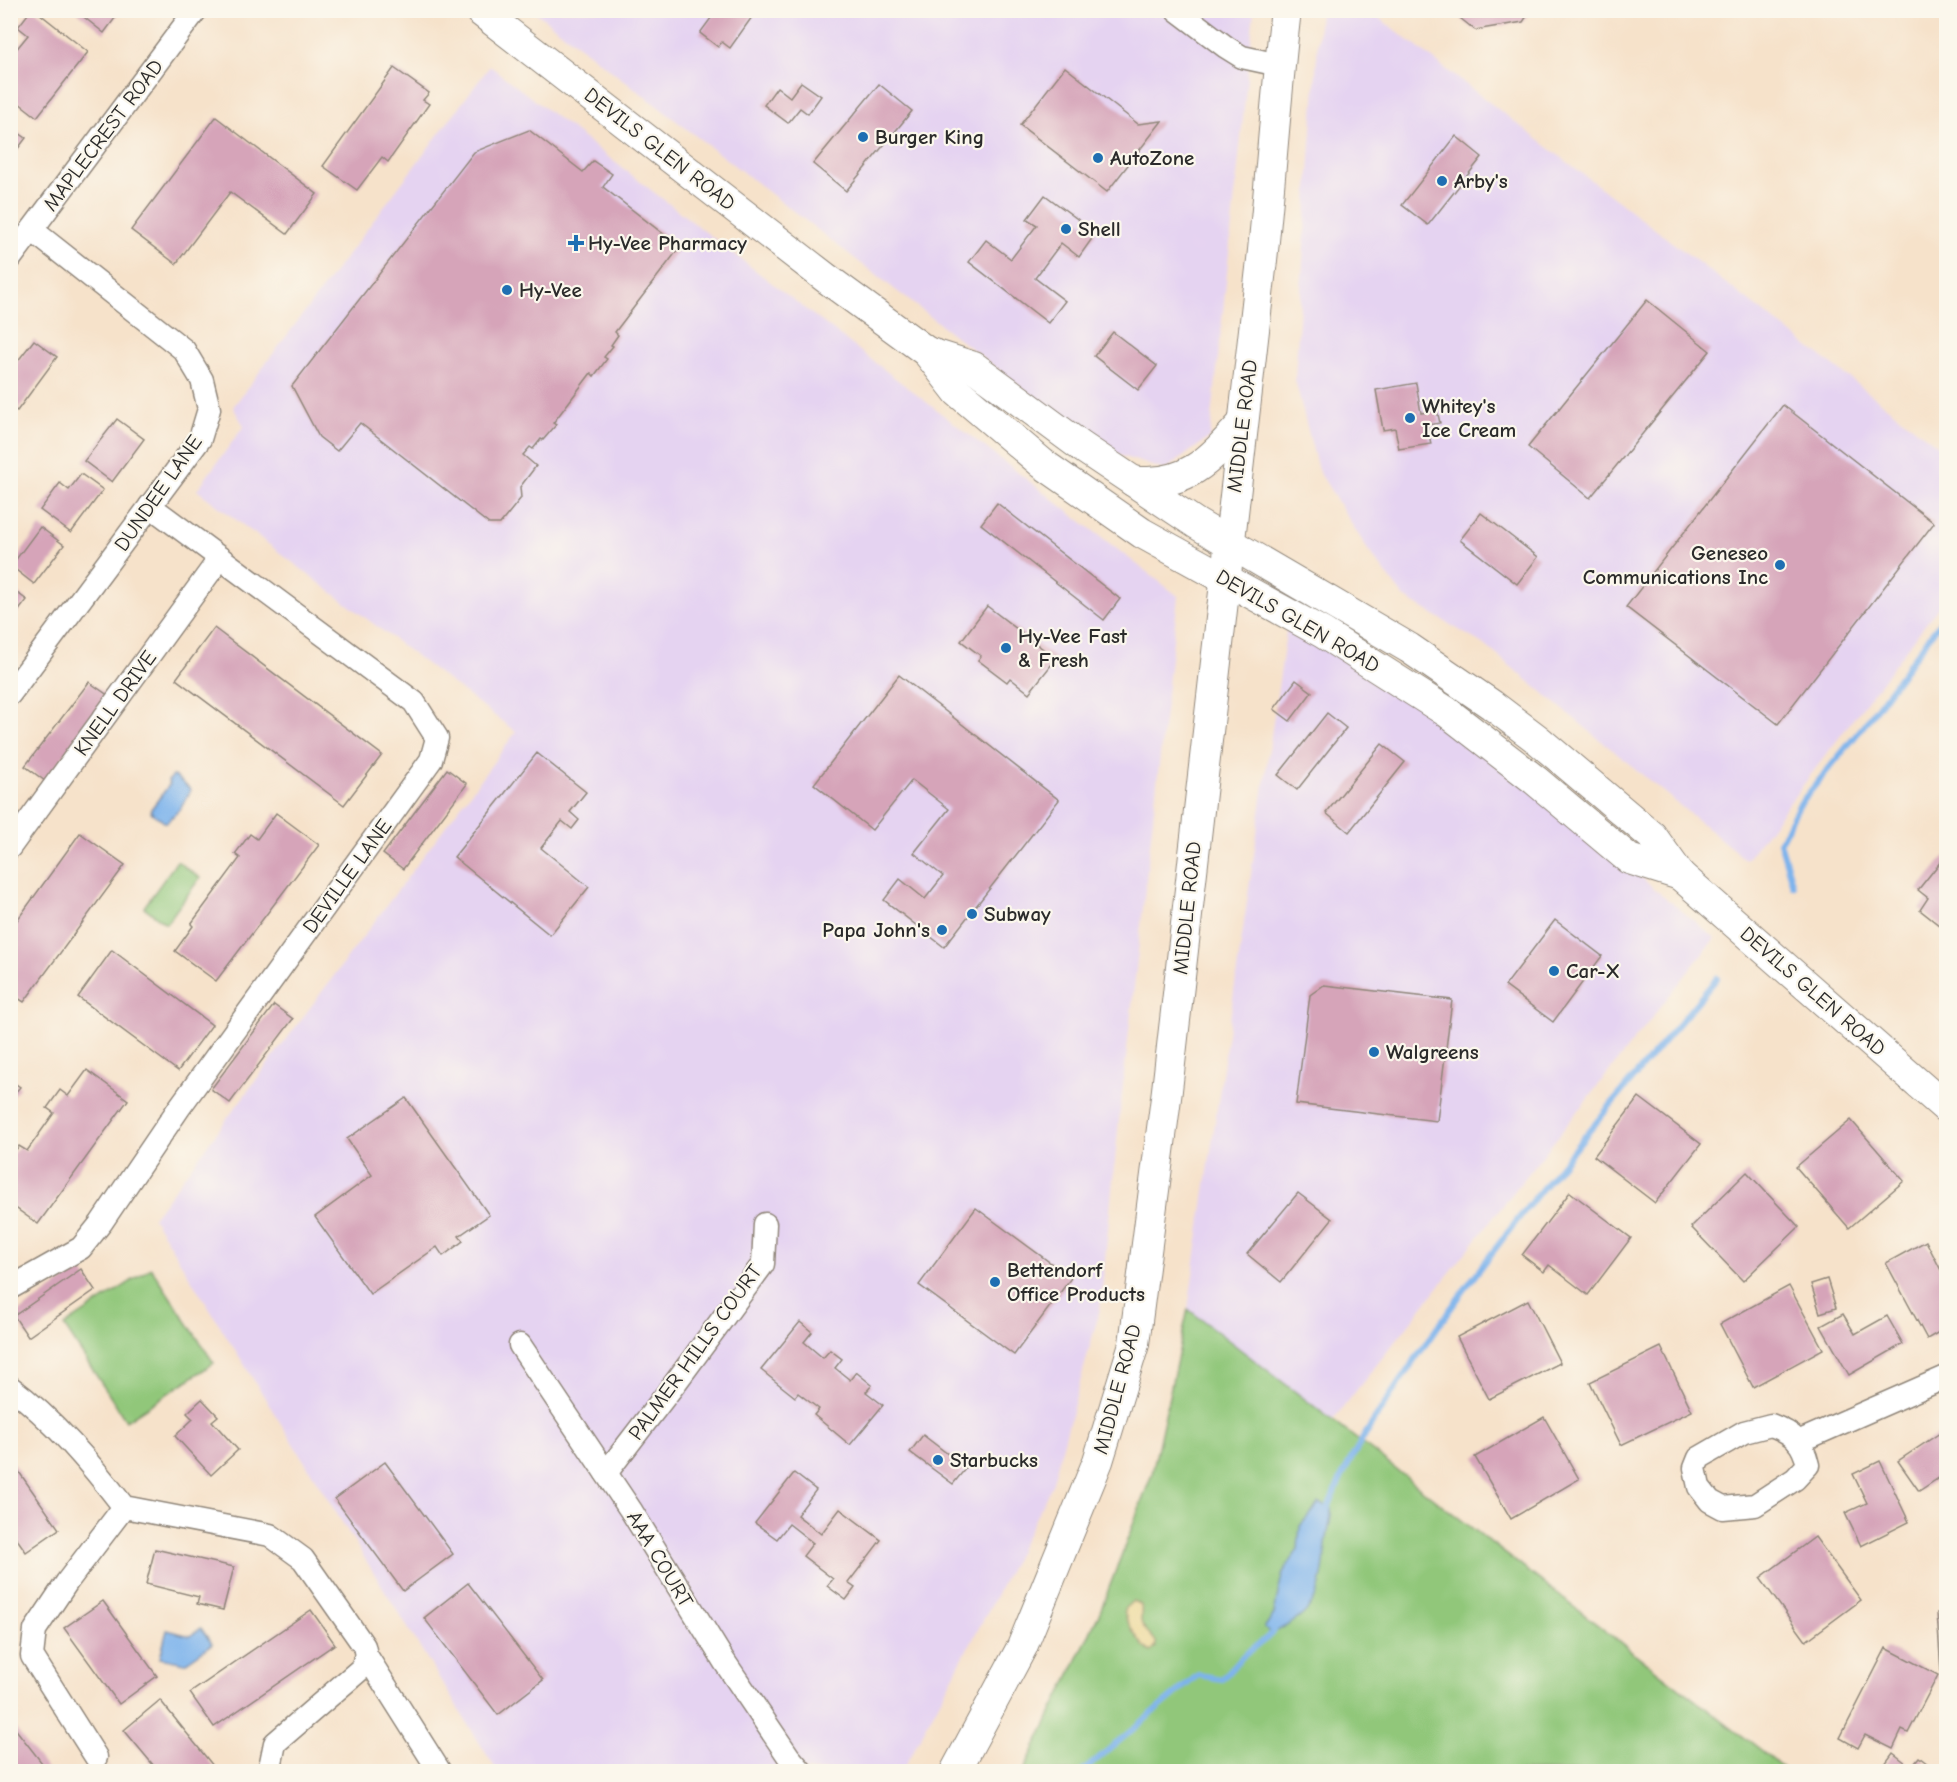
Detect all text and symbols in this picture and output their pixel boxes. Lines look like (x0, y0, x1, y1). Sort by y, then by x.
street label: MAPLECREST ROAD (38, 54, 168, 216)
street label: DEVILS GLEN ROAD (580, 83, 740, 215)
place label: Burger King (875, 125, 984, 149)
marker: Burger King (856, 130, 870, 144)
place label: AutoZone (1110, 146, 1194, 170)
marker: AutoZone (1091, 151, 1105, 165)
place label: Arby's (1454, 169, 1508, 193)
marker: Arby's (1435, 174, 1449, 188)
place label: Shell (1078, 217, 1121, 241)
marker: Shell (1059, 222, 1073, 236)
place label: Hy-Vee Pharmacy (588, 231, 747, 255)
marker: Hy-Vee Pharmacy (569, 236, 583, 250)
place label: Hy-Vee (519, 278, 582, 302)
marker: Hy-Vee (500, 283, 514, 297)
street label: MIDDLE ROAD (1222, 358, 1262, 494)
place label: Whitey's Ice Cream (1422, 394, 1516, 442)
marker: Whitey's Ice Cream (1403, 411, 1417, 425)
street label: DUNDEE LANE (109, 430, 207, 556)
place label: Geneseo Communications Inc (1583, 541, 1768, 589)
marker: Geneseo Communications Inc (1773, 558, 1787, 572)
street label: DEVILS GLEN ROAD (1212, 564, 1384, 678)
place label: Hy-Vee Fast & Fresh (1018, 624, 1128, 672)
marker: Hy-Vee Fast & Fresh (999, 641, 1013, 655)
street label: KNELL DRIVE (69, 646, 161, 760)
street label: DEVILLE LANE (298, 814, 396, 938)
street label: MIDDLE ROAD (1168, 840, 1206, 976)
place label: Subway (984, 902, 1051, 926)
marker: Subway (965, 907, 979, 921)
place label: Papa John's (822, 918, 930, 942)
street label: DEVILS GLEN ROAD (1735, 921, 1891, 1061)
marker: Papa John's (935, 923, 949, 937)
place label: Car-X (1566, 959, 1620, 983)
marker: Car-X (1547, 964, 1561, 978)
place label: Walgreens (1386, 1040, 1479, 1064)
marker: Walgreens (1367, 1045, 1381, 1059)
place label: Bettendorf Office Products (1007, 1258, 1145, 1306)
street label: PALMER HILLS COURT (623, 1260, 767, 1444)
marker: Bettendorf Office Products (988, 1275, 1002, 1289)
street label: MIDDLE ROAD (1088, 1321, 1146, 1457)
place label: Starbucks (950, 1448, 1038, 1472)
marker: Starbucks (931, 1453, 945, 1467)
street label: AAA COURT (622, 1507, 698, 1611)

